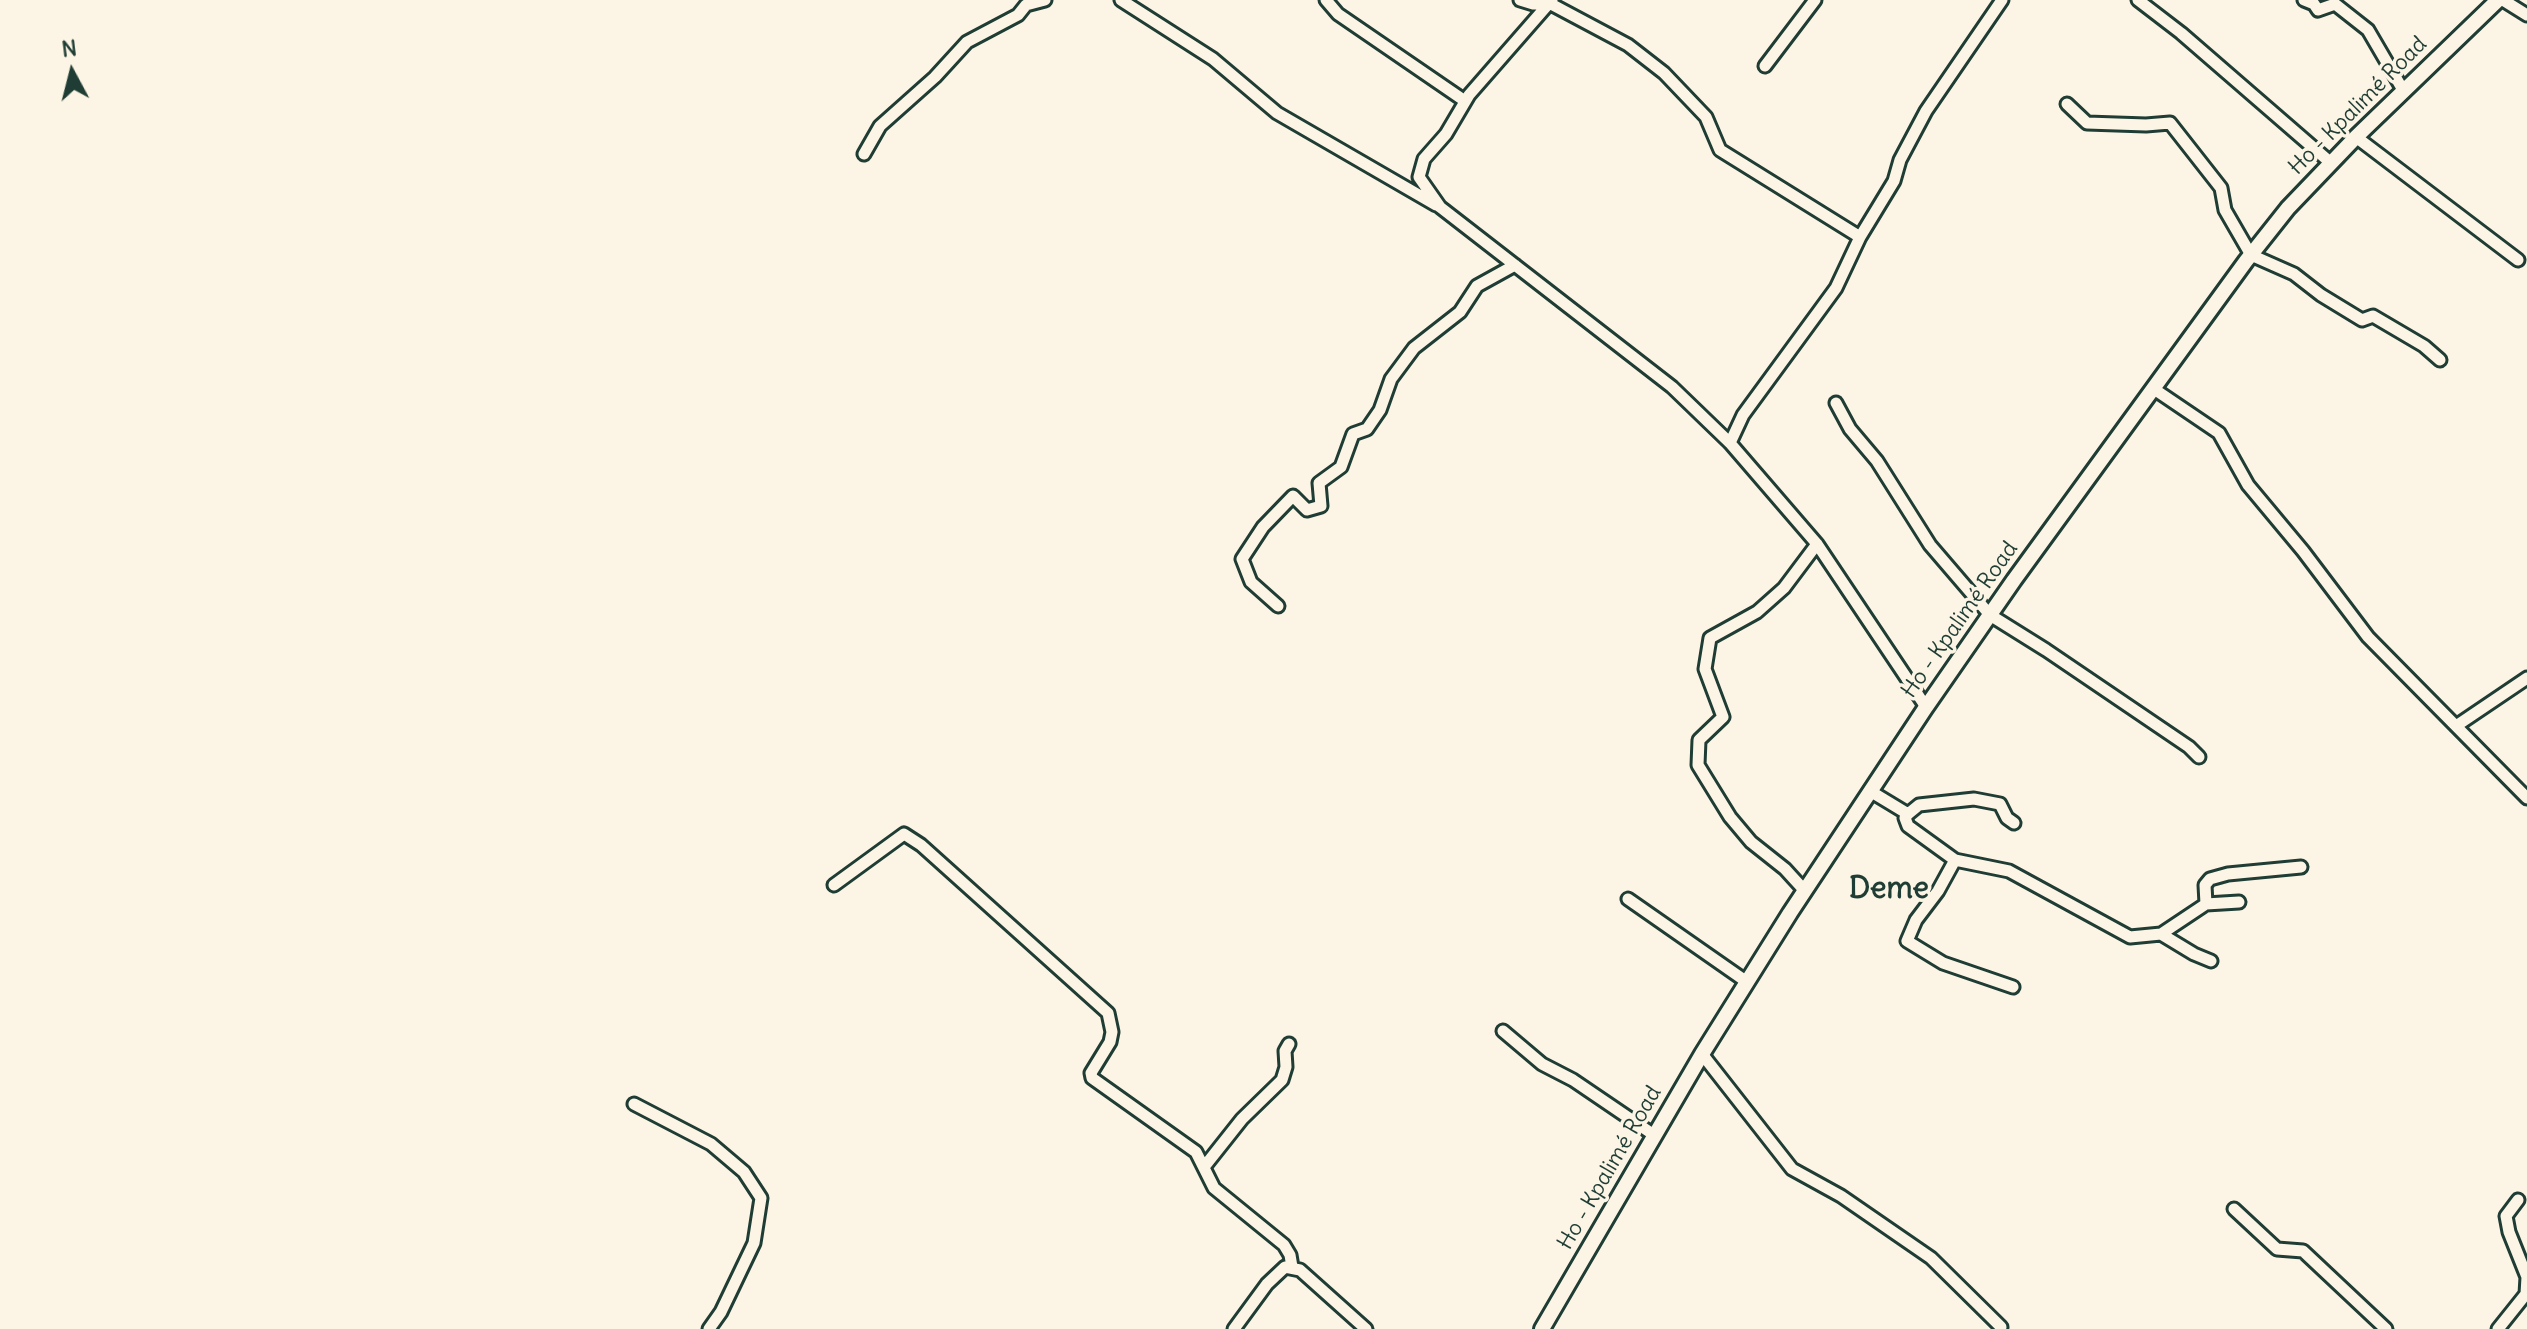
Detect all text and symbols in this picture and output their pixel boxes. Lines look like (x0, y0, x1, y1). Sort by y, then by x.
street label: Ho - Kpalimé Road (2283, 31, 2433, 181)
north arrow (32, 32, 112, 112)
text: N (60, 33, 78, 63)
street label: Ho - Kpalimé Road (1896, 537, 2024, 703)
district label: Deme (1849, 871, 1929, 907)
street label: Ho - Kpalimé Road (1552, 1081, 1668, 1255)

